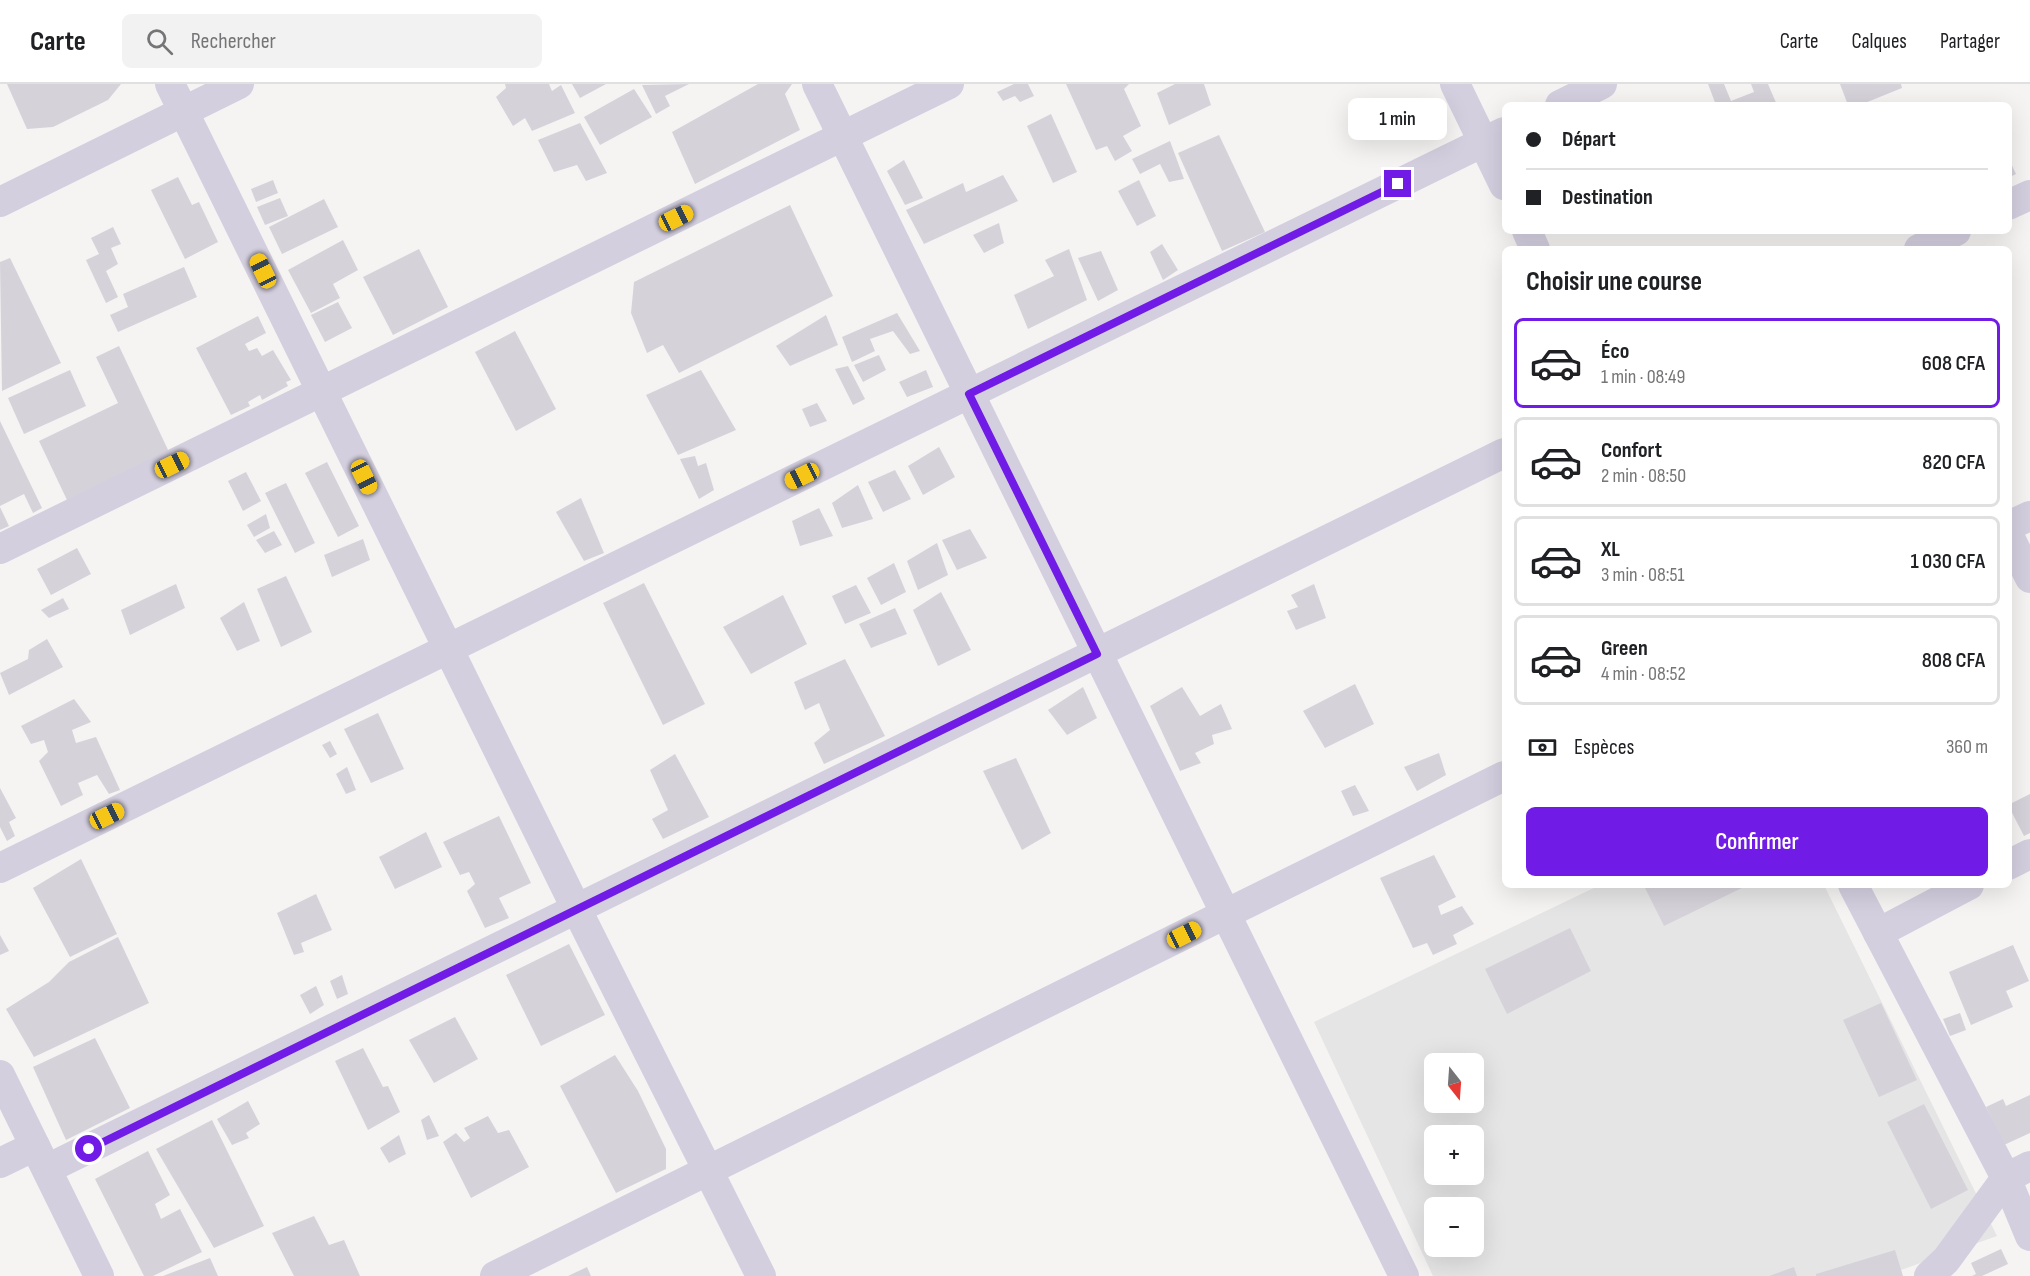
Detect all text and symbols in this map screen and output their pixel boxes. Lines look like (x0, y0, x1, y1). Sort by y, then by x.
search box (122, 14, 542, 68)
text: Carte (30, 25, 86, 58)
icon: search (143, 25, 176, 58)
text: Rechercher (191, 28, 276, 55)
text: Carte (1780, 29, 1819, 54)
text: Calques (1852, 29, 1907, 54)
text: Partager (1940, 29, 2000, 54)
callout: 1 min (1348, 97, 1448, 139)
text: 1 min (1379, 107, 1416, 131)
text: Départ (1562, 126, 1616, 153)
route end (1384, 170, 1411, 197)
text: Destination (1562, 184, 1653, 211)
car (656, 202, 696, 234)
car (247, 251, 279, 291)
text: Choisir une course (1526, 266, 1702, 298)
icon: car (1529, 336, 1583, 390)
text: Éco (1601, 338, 1629, 365)
text: 608 CFA (1922, 350, 1985, 377)
text: 1 min · 08:49 (1601, 365, 1685, 389)
icon: car (1529, 435, 1583, 489)
text: Confort (1601, 437, 1662, 464)
car (152, 449, 192, 481)
text: 820 CFA (1922, 449, 1985, 476)
car (348, 457, 380, 497)
car (782, 460, 822, 492)
text: 2 min · 08:50 (1601, 464, 1686, 488)
icon: car (1529, 534, 1583, 588)
text: XL (1601, 536, 1620, 563)
text: 1 030 CFA (1910, 548, 1985, 575)
text: 3 min · 08:51 (1601, 563, 1685, 587)
icon: car (1529, 633, 1583, 687)
text: Green (1601, 635, 1648, 662)
text: 808 CFA (1922, 647, 1985, 674)
text: 4 min · 08:52 (1601, 662, 1686, 686)
icon: cash (1526, 731, 1559, 764)
text: Espèces (1574, 734, 1634, 761)
text: 360 m (1946, 735, 1988, 759)
car (87, 800, 127, 832)
button: Confirmer (1526, 807, 1988, 876)
car (1164, 919, 1204, 951)
north arrow (1424, 1053, 1484, 1113)
map controls (1424, 1053, 1484, 1257)
button: + (1424, 1125, 1484, 1185)
route start (75, 1135, 102, 1162)
button: − (1424, 1197, 1484, 1257)

